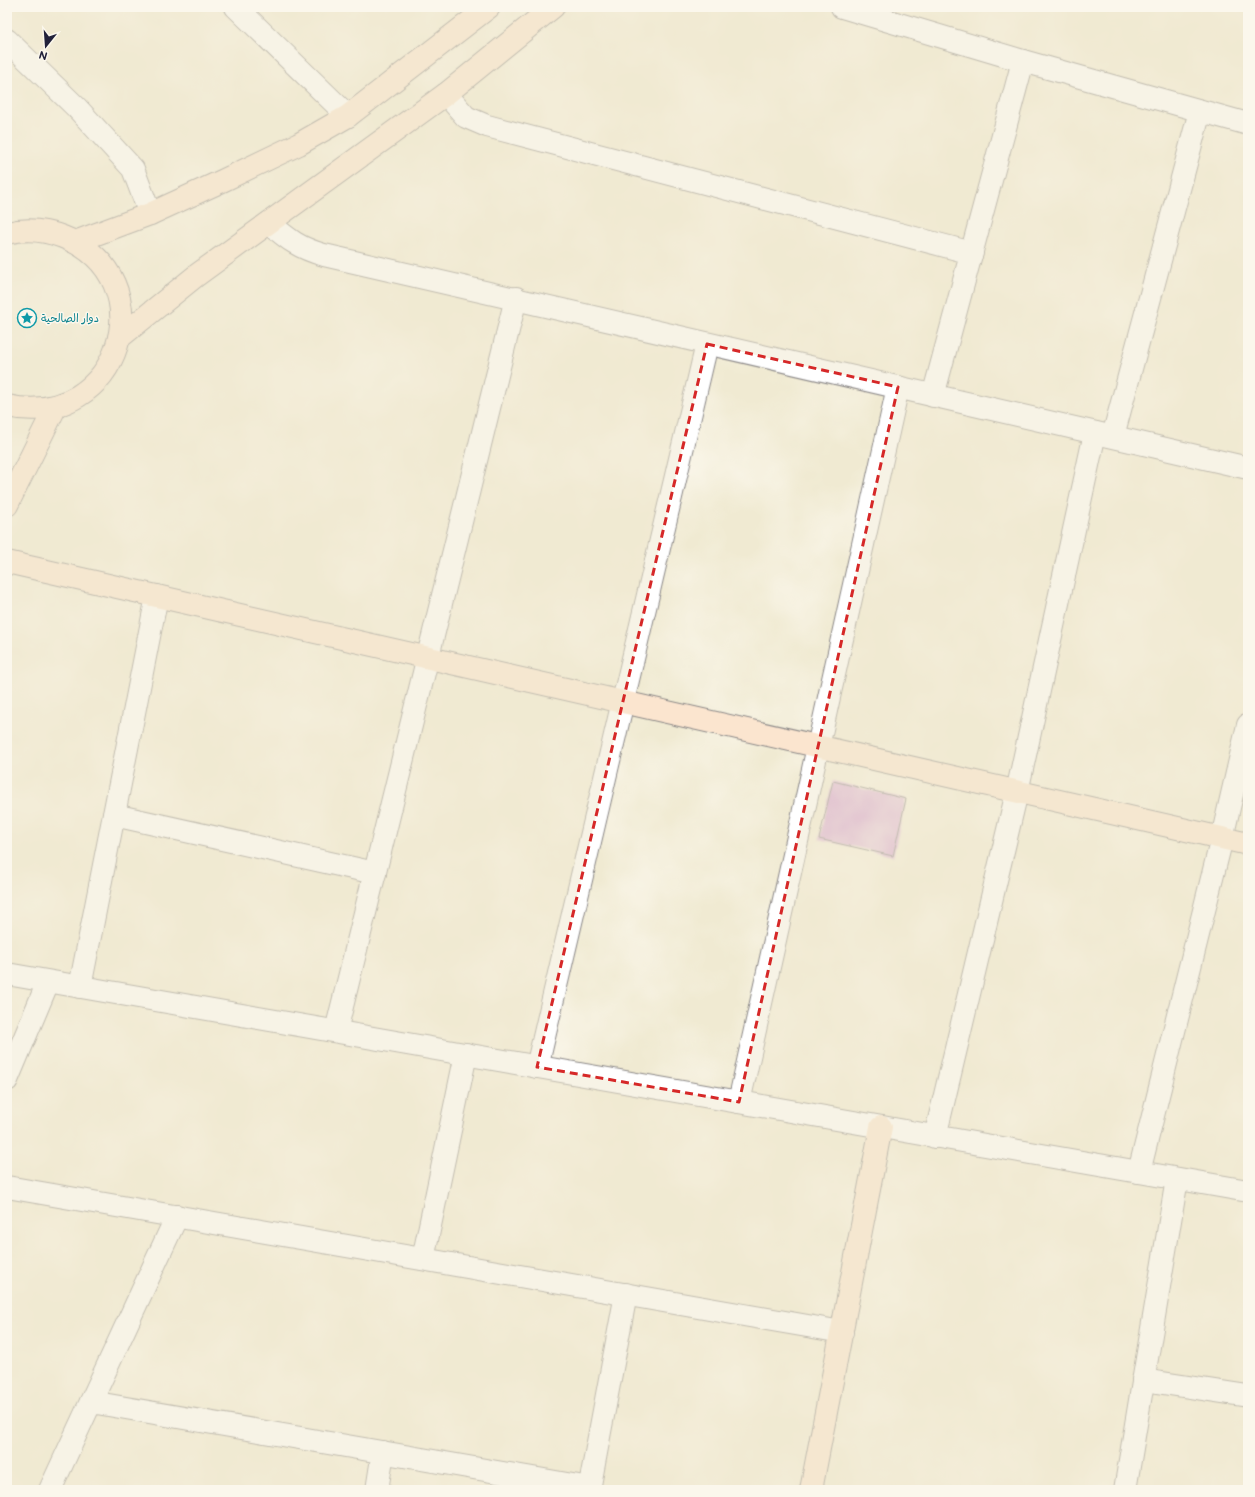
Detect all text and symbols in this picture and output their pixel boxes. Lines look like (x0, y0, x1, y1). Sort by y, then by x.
north arrow (26, 26, 66, 66)
text: N (37, 48, 49, 63)
place icon: دوار الصالحية (16, 307, 38, 329)
place label: دوار الصالحية (41, 312, 99, 325)

